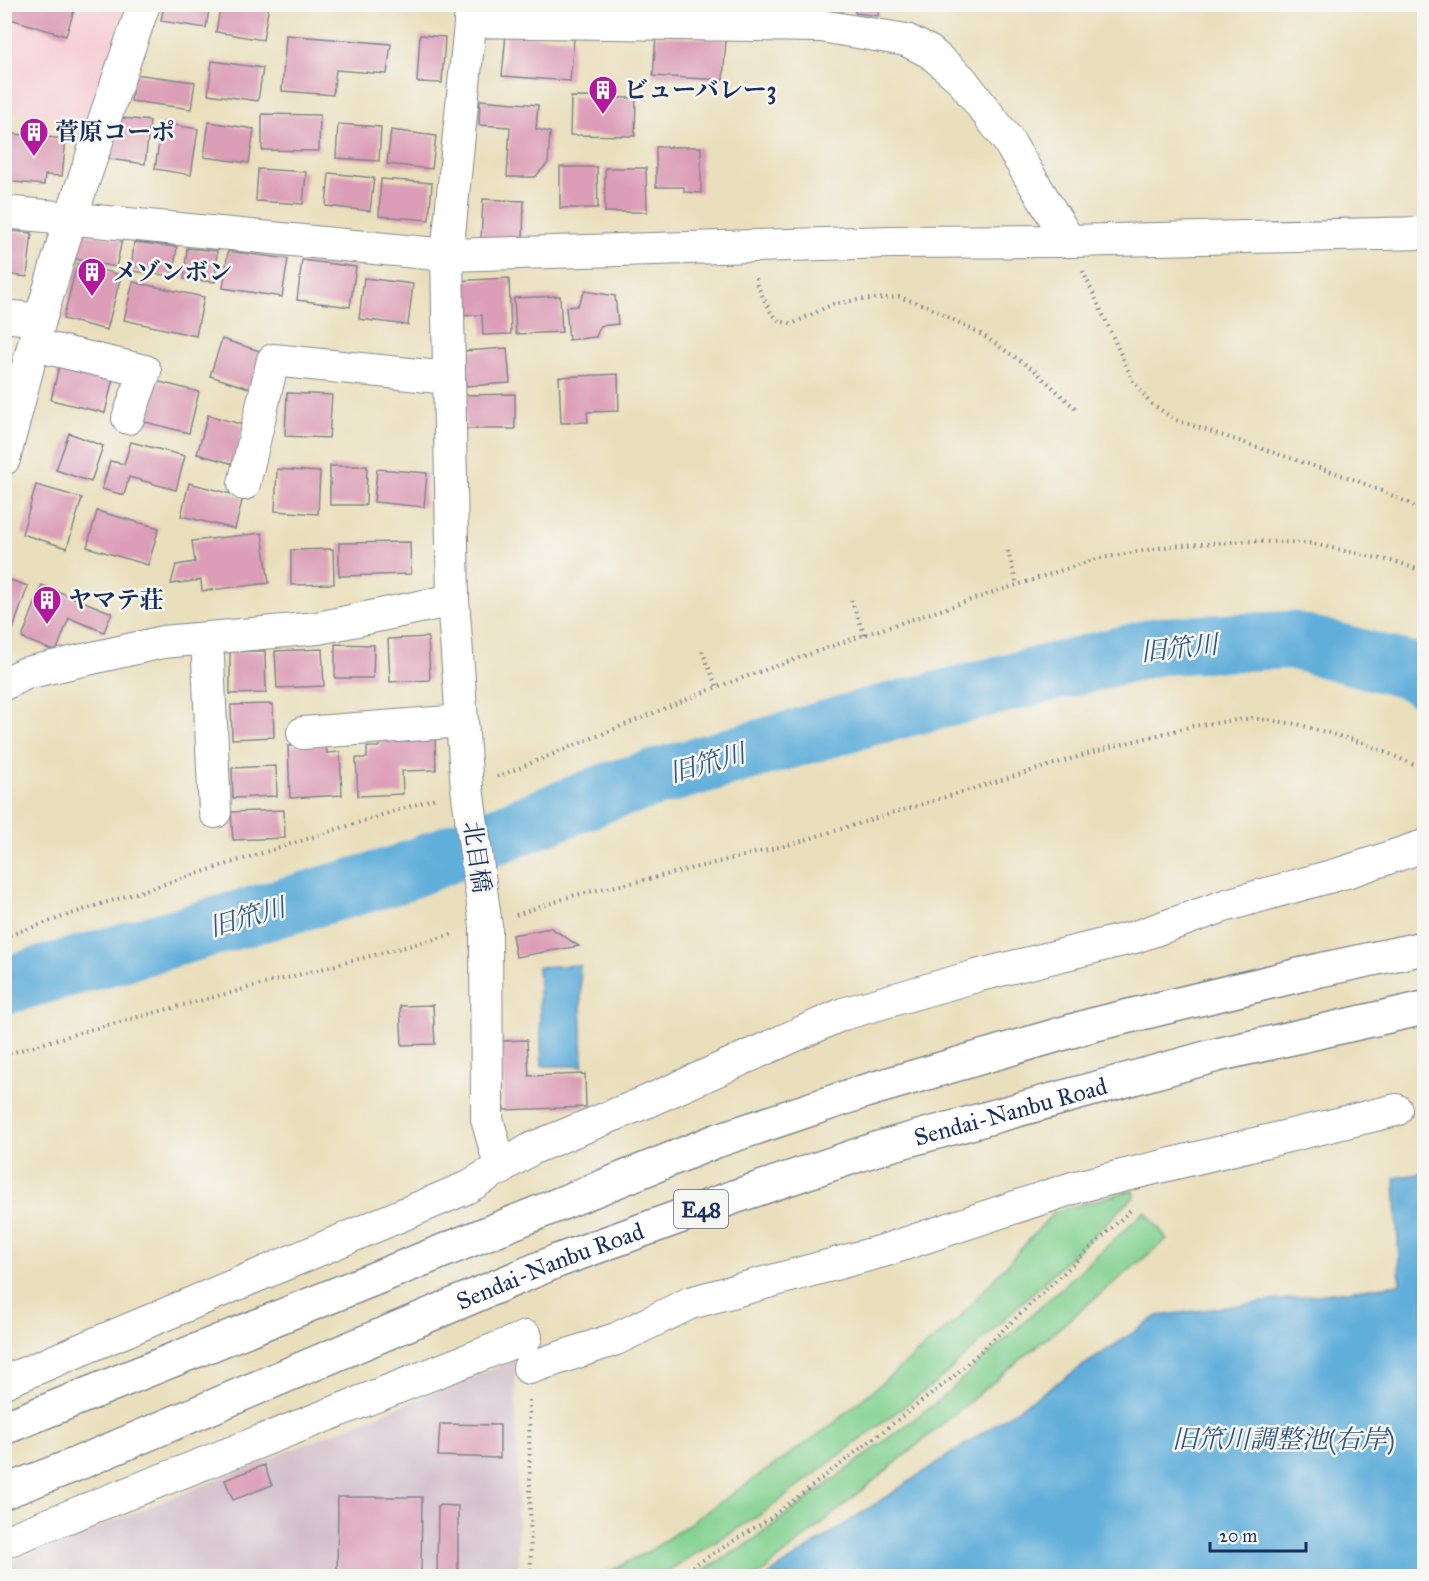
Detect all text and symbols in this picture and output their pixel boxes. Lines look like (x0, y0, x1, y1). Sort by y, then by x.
building icon: ビューバレー3 (587, 74, 619, 116)
place label: ビューバレー3 (624, 75, 776, 105)
building icon: 菅原コーポ (18, 116, 50, 158)
place label: 菅原コーポ (55, 117, 175, 147)
building icon: メゾンボン (76, 256, 108, 298)
place label: メゾンボン (113, 257, 232, 287)
building icon: ヤマテ荘 (31, 584, 63, 626)
place label: ヤマテ荘 (68, 585, 164, 615)
water label: 旧笊川 (1139, 628, 1222, 668)
water label: 旧笊川 (665, 736, 752, 789)
street label: 北目橋 (457, 819, 497, 895)
water label: 旧笊川 (205, 890, 292, 943)
street label: Sendai-Nanbu Road (911, 1071, 1110, 1153)
road number: E48 (674, 1190, 728, 1228)
street label: Sendai-Nanbu Road (452, 1216, 648, 1317)
water label: 旧笊川調整池(右岸) (1172, 1423, 1394, 1455)
scale bar (1210, 1515, 1306, 1553)
text: 20 m (1219, 1525, 1257, 1547)

